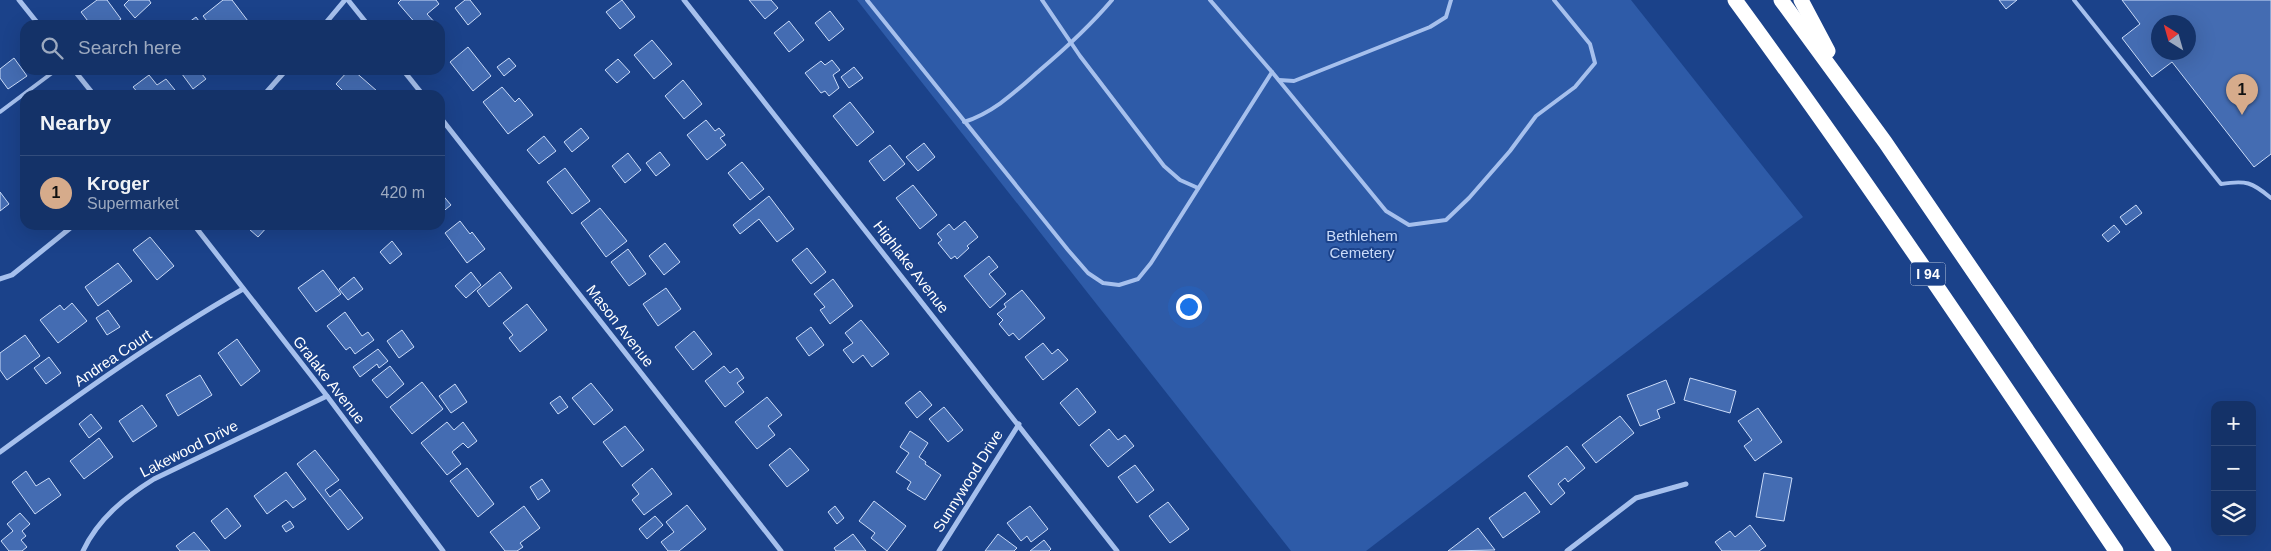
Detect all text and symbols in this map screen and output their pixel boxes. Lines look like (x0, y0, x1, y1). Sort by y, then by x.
north arrow (2151, 15, 2196, 60)
search box (20, 20, 445, 75)
icon: search (38, 34, 66, 62)
text: Search here (78, 37, 182, 58)
pin: 1 (2226, 74, 2258, 115)
text: Nearby (40, 111, 111, 134)
text: Kroger (87, 173, 149, 194)
text: 1 (52, 184, 60, 201)
text: 420 m (381, 184, 425, 201)
text: Supermarket (87, 195, 179, 212)
street label: Highlake Avenue (870, 217, 953, 316)
park label: Bethlehem Cemetery (1326, 227, 1398, 261)
road number: I 94 (1910, 262, 1946, 286)
street label: Mason Avenue (583, 281, 658, 370)
your location (1176, 294, 1202, 320)
street label: Andrea Court (71, 325, 155, 390)
street label: Gralake Avenue (290, 333, 369, 427)
map controls (2211, 401, 2256, 536)
button: + (2211, 401, 2256, 446)
street label: Lakewood Drive (137, 417, 241, 481)
street label: Sunnywood Drive (929, 426, 1006, 535)
button: − (2211, 446, 2256, 491)
button: layers (2211, 491, 2256, 536)

